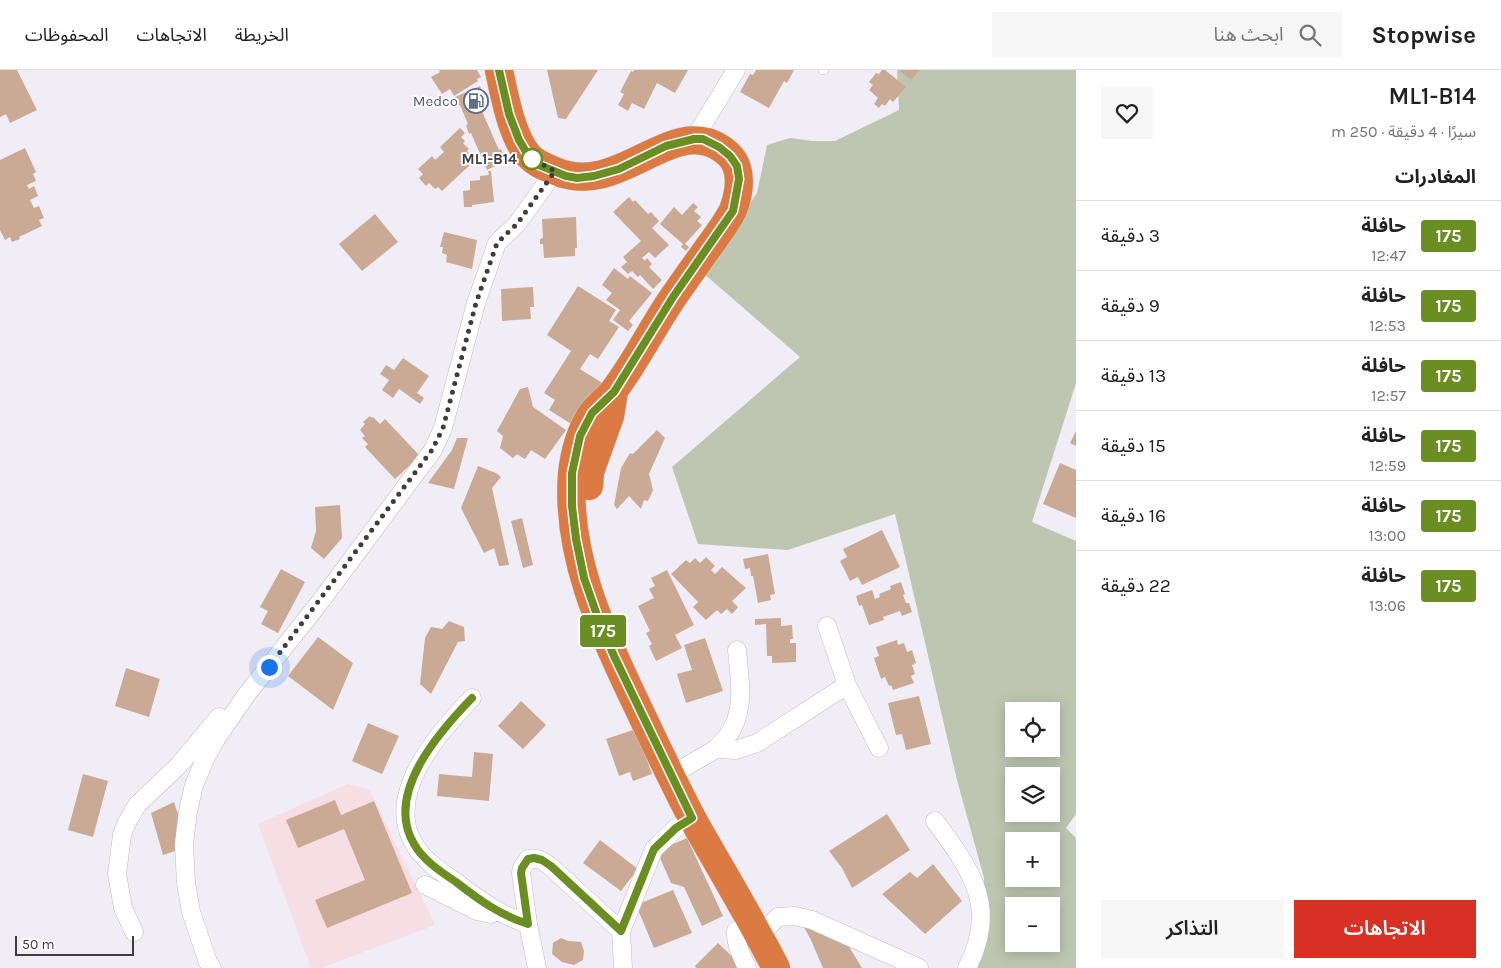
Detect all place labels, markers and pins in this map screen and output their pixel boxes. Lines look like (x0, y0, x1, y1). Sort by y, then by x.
fuel station icon: Medco (463, 88, 489, 114)
place label: Medco (413, 92, 458, 110)
marker: ML1-B14 (521, 148, 543, 170)
place label: ML1-B14 (462, 150, 517, 168)

